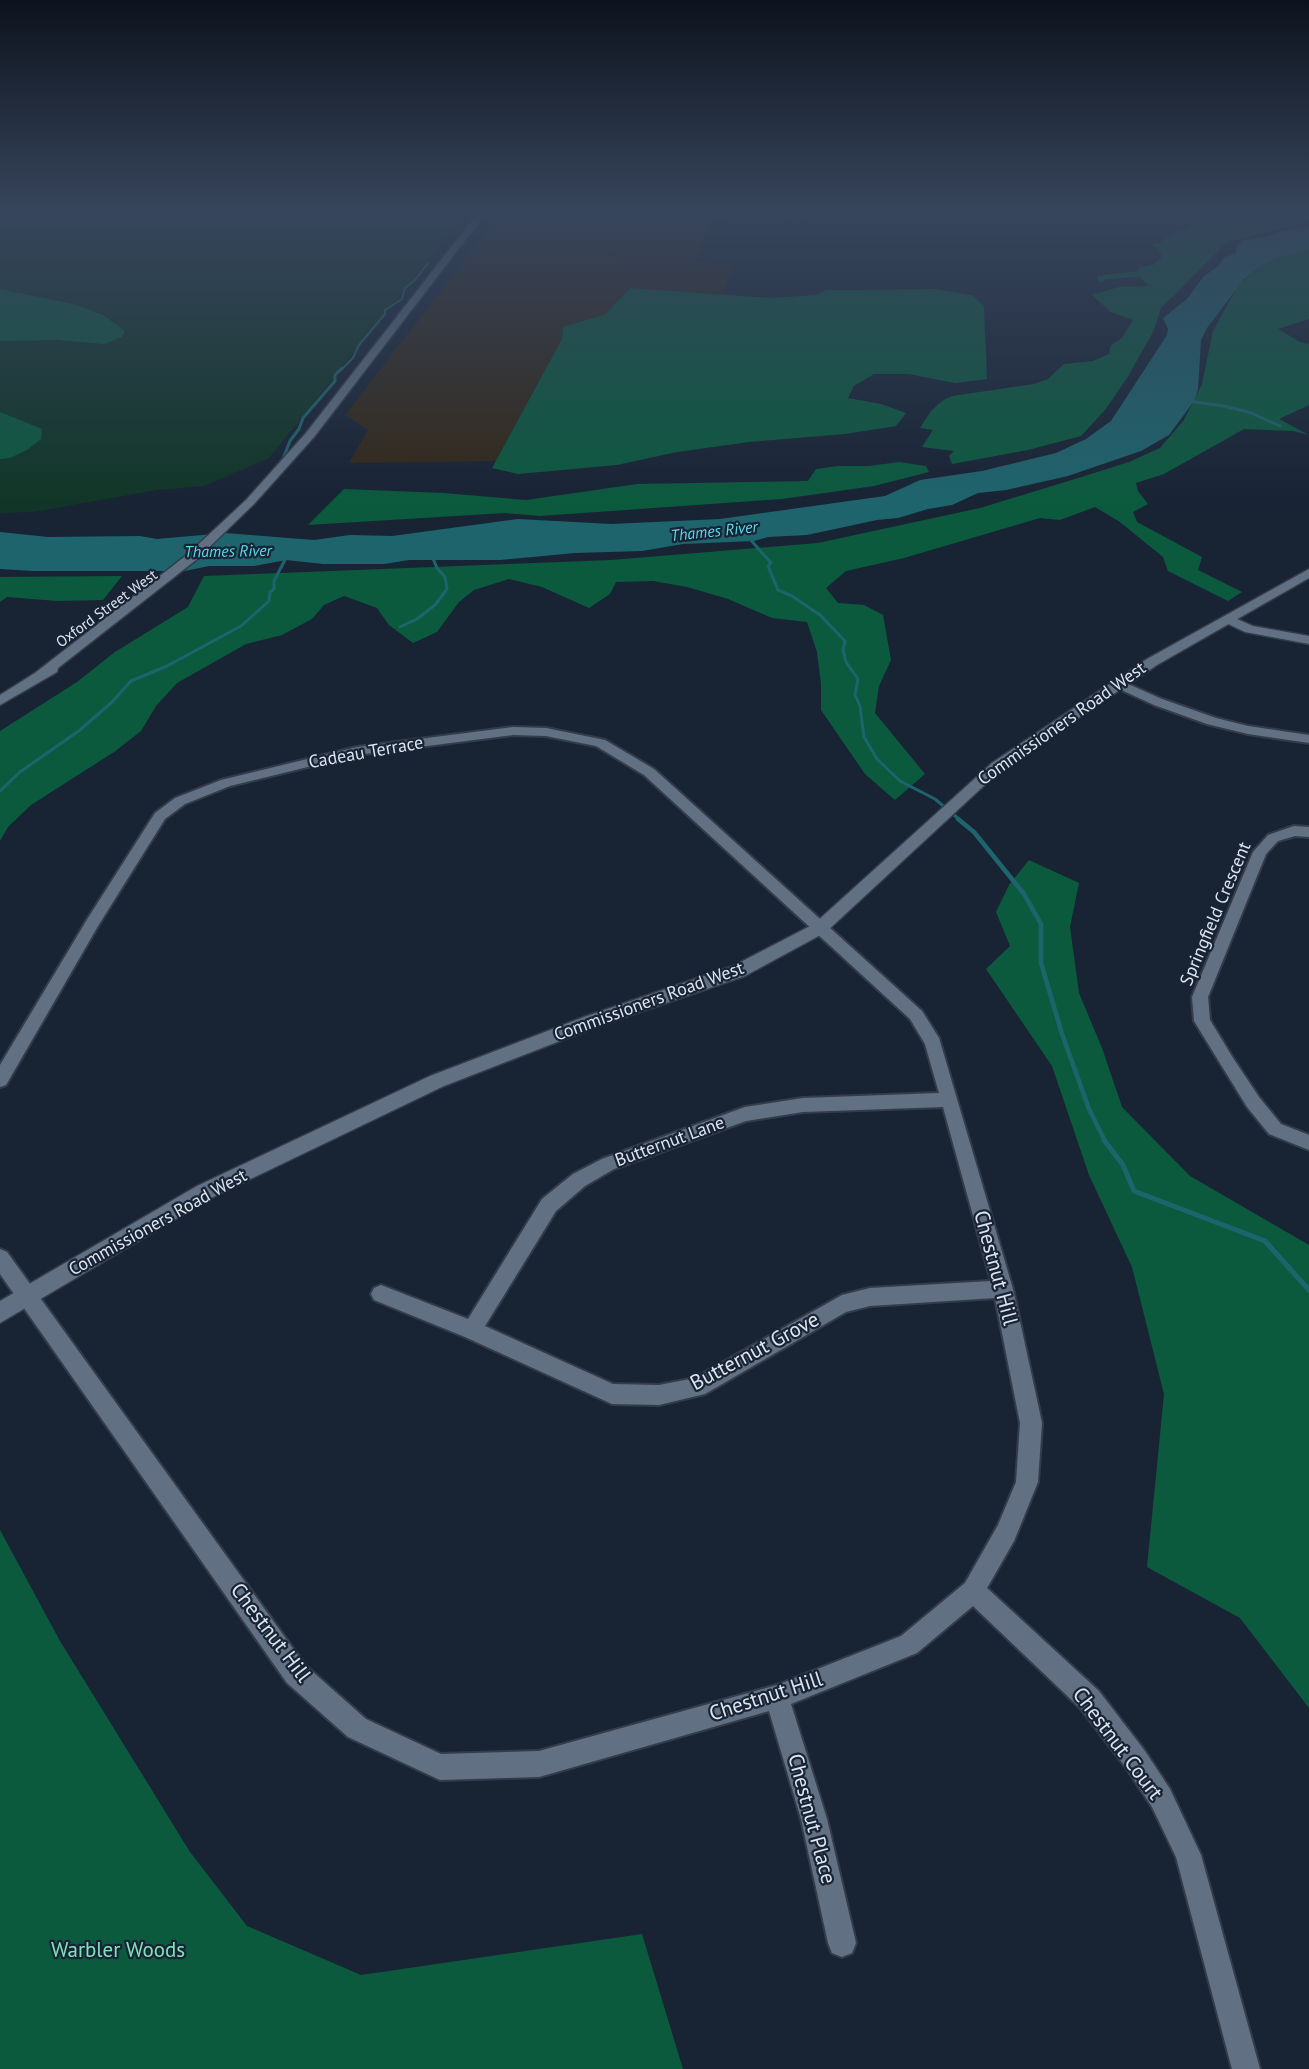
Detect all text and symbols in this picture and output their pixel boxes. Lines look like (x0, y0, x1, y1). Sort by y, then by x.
water label: Thames River (670, 518, 758, 546)
water label: Thames River (184, 542, 272, 562)
street label: Oxford Street West (53, 566, 161, 652)
street label: Commissioners Road West (974, 658, 1150, 790)
street label: Cadeau Terrace (307, 732, 425, 774)
street label: Springfield Crescent (1176, 839, 1256, 989)
street label: Commissioners Road West (551, 958, 747, 1046)
street label: Butternut Lane (612, 1112, 728, 1172)
street label: Commissioners Road West (65, 1165, 251, 1281)
street label: Chestnut Hill (968, 1208, 1022, 1328)
street label: Butternut Grove (686, 1307, 824, 1397)
street label: Chestnut Hill (225, 1578, 315, 1688)
street label: Chestnut Hill (706, 1667, 826, 1727)
street label: Chestnut Court (1067, 1683, 1167, 1805)
street label: Chestnut Place (782, 1751, 840, 1887)
park label: Warbler Woods (51, 1938, 185, 1964)

